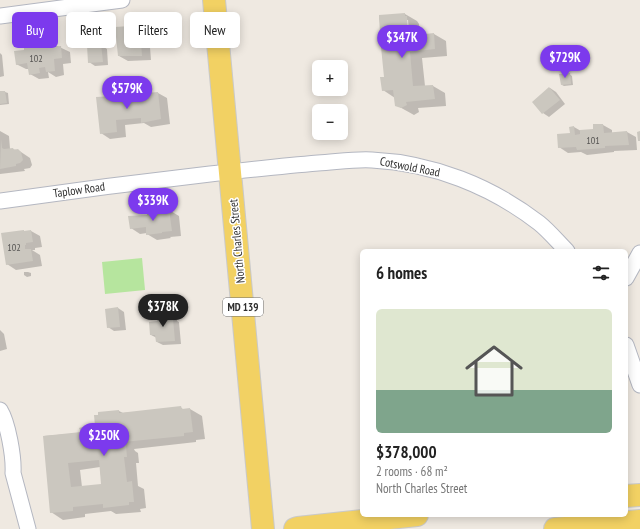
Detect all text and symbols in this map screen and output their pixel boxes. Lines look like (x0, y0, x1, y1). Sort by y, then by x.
chip: Buy (12, 12, 58, 48)
chip: Rent (66, 12, 116, 48)
chip: Filters (124, 12, 182, 48)
chip: New (190, 12, 240, 48)
pin: $347K (374, 25, 430, 59)
text: $347K (386, 29, 418, 46)
pin: $729K (537, 45, 593, 79)
text: $729K (549, 49, 581, 66)
house number: 102 (29, 52, 43, 65)
map controls (312, 60, 348, 140)
button: + (312, 60, 348, 96)
pin: $579K (99, 76, 155, 110)
text: $579K (111, 80, 143, 97)
button: − (312, 104, 348, 140)
house number: 101 (586, 134, 600, 147)
street label: Cotswold Road (379, 153, 441, 180)
street label: Taplow Road (52, 178, 106, 201)
pin: $339K (125, 188, 181, 222)
text: $339K (137, 192, 169, 209)
street label: North Charles Street (225, 198, 248, 284)
house number: 102 (7, 241, 21, 254)
text: 6 homes (376, 262, 427, 284)
icon: filters (590, 262, 612, 284)
pin: $378K (135, 294, 191, 328)
text: $378K (147, 298, 179, 315)
road number: MD 139 (223, 298, 263, 316)
icon: home (458, 335, 530, 407)
pin: $250K (76, 423, 132, 457)
text: $250K (88, 427, 120, 444)
text: $378,000 (376, 441, 437, 463)
text: 2 rooms · 68 m² (376, 463, 448, 480)
text: North Charles Street (376, 480, 467, 497)

